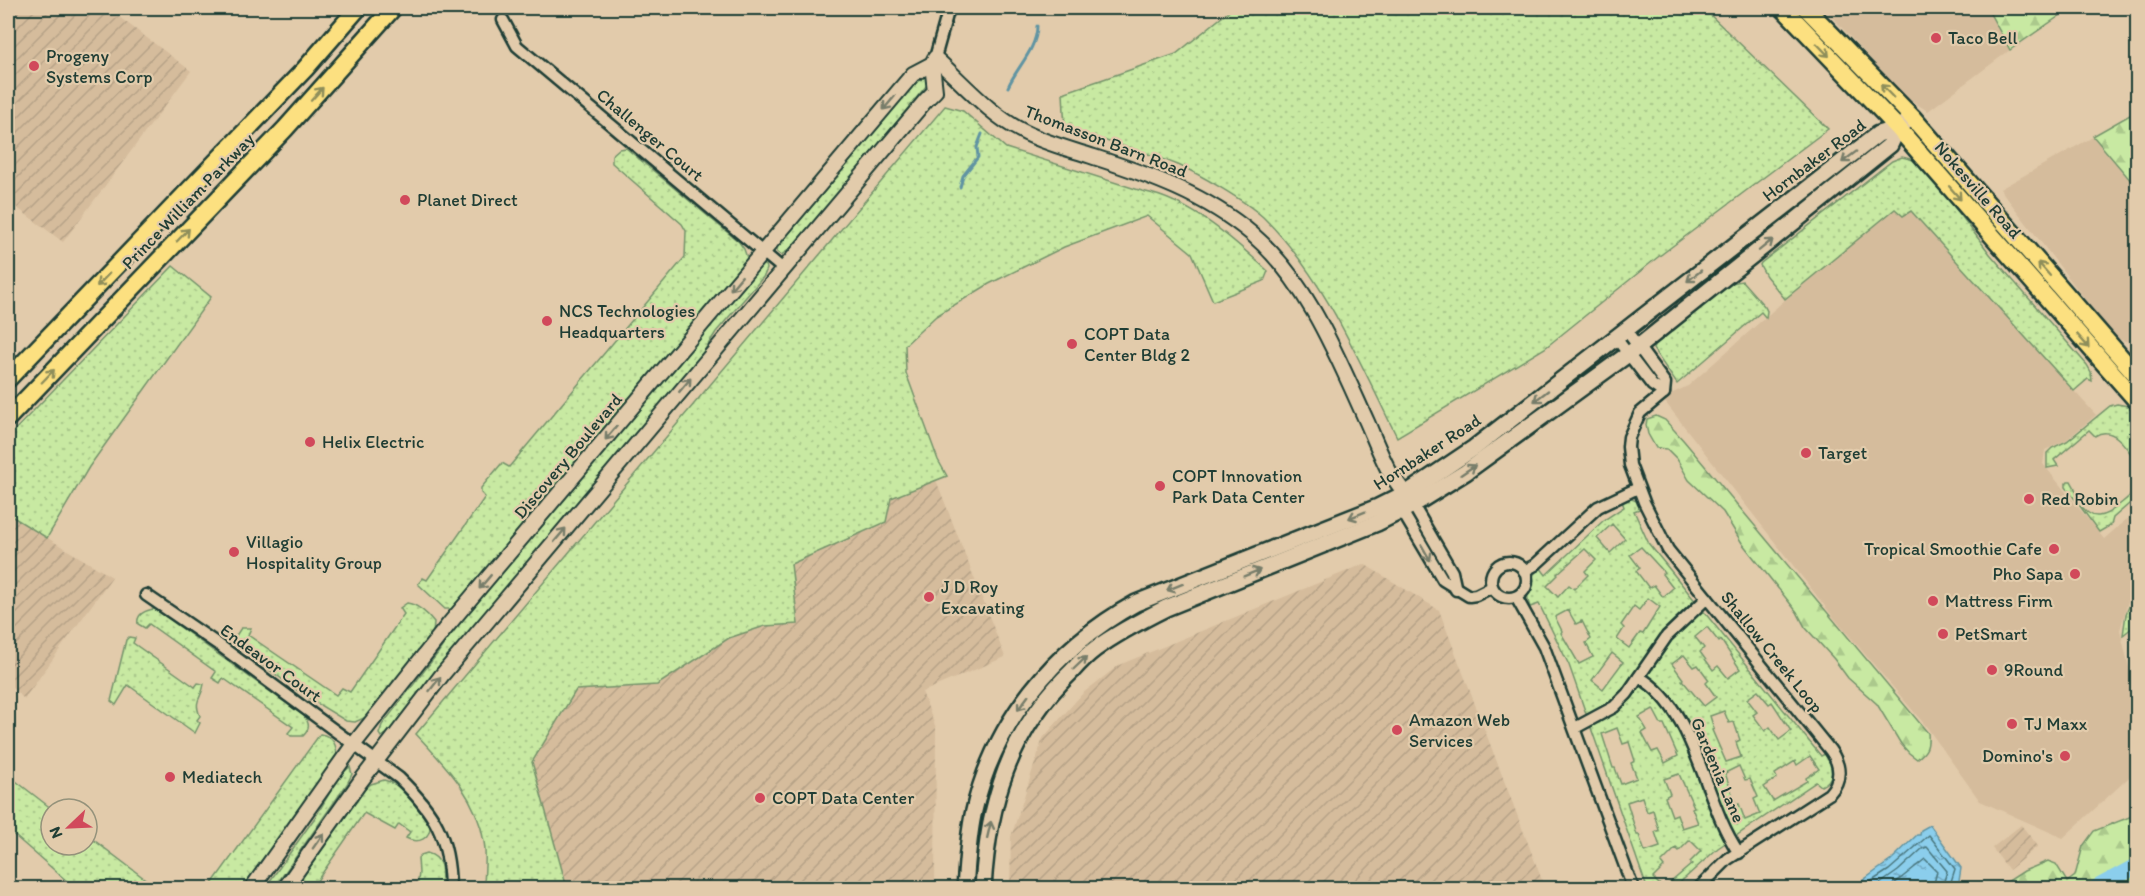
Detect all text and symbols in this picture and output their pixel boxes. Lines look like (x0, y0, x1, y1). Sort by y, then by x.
place label: Taco Bell (1948, 27, 2018, 49)
marker: Taco Bell (1929, 31, 1943, 45)
one-way arrow (1816, 42, 1831, 57)
place label: Progeny Systems Corp (46, 45, 152, 88)
marker: Progeny Systems Corp (27, 59, 41, 73)
street label: Challenger Court (592, 84, 708, 186)
one-way arrow (1880, 84, 1895, 99)
one-way arrow (310, 86, 324, 101)
one-way arrow (882, 95, 896, 110)
street label: Thomasson Barn Road (1021, 100, 1191, 182)
street label: Hornbaker Road (1758, 114, 1870, 206)
street label: Prince William Parkway (117, 128, 259, 274)
street label: Nokesville Road (1930, 137, 2026, 243)
one-way arrow (1841, 151, 1857, 164)
one-way arrow (1948, 185, 1962, 200)
place label: Planet Direct (417, 189, 518, 211)
marker: Planet Direct (398, 193, 412, 207)
one-way arrow (176, 228, 190, 243)
one-way arrow (1758, 238, 1773, 252)
one-way arrow (2038, 261, 2051, 277)
one-way arrow (1687, 270, 1703, 283)
one-way arrow (95, 273, 110, 288)
one-way arrow (729, 275, 742, 291)
place label: NCS Technologies Headquarters (559, 300, 695, 343)
marker: NCS Technologies Headquarters (540, 314, 554, 328)
place label: COPT Data Center Bldg 2 (1084, 323, 1190, 366)
one-way arrow (2076, 333, 2089, 349)
marker: COPT Data Center Bldg 2 (1065, 337, 1079, 351)
one-way arrow (41, 368, 55, 383)
one-way arrow (679, 377, 692, 393)
street label: Discovery Boulevard (509, 389, 627, 523)
one-way arrow (1533, 390, 1549, 403)
street label: Hornbaker Road (1369, 409, 1485, 495)
one-way arrow (604, 425, 618, 440)
place label: Helix Electric (322, 431, 424, 453)
marker: Helix Electric (303, 435, 317, 449)
place label: Target (1818, 442, 1868, 464)
marker: Target (1799, 446, 1813, 460)
one-way arrow (1459, 464, 1475, 476)
place label: COPT Innovation Park Data Center (1172, 465, 1305, 508)
marker: COPT Innovation Park Data Center (1153, 479, 1167, 493)
place label: Red Robin (2041, 488, 2119, 510)
marker: Red Robin (2022, 492, 2036, 506)
one-way arrow (1348, 510, 1367, 521)
one-way arrow (553, 528, 567, 543)
place label: Villagio Hospitality Group (246, 531, 382, 574)
place label: Tropical Smoothie Cafe (1864, 538, 2042, 560)
marker: Tropical Smoothie Cafe (2047, 542, 2061, 556)
one-way arrow (1421, 544, 1433, 561)
marker: Villagio Hospitality Group (227, 545, 241, 559)
place label: Pho Sapa (1993, 563, 2064, 585)
one-way arrow (1242, 567, 1261, 578)
marker: Pho Sapa (2068, 567, 2082, 581)
one-way arrow (478, 574, 492, 589)
place label: J D Roy Excavating (941, 576, 1025, 619)
one-way arrow (1167, 582, 1185, 593)
street label: Shallow Creek Loop (1716, 587, 1828, 717)
marker: J D Roy Excavating (922, 590, 936, 604)
place label: Mattress Firm (1945, 590, 2053, 612)
marker: Mattress Firm (1926, 594, 1940, 608)
street label: Endeavor Court (216, 619, 326, 707)
place label: PetSmart (1955, 623, 2028, 645)
marker: PetSmart (1936, 627, 1950, 641)
one-way arrow (1073, 655, 1088, 670)
place label: 9Round (2004, 659, 2063, 681)
marker: 9Round (1985, 663, 1999, 677)
one-way arrow (428, 677, 441, 693)
one-way arrow (1017, 694, 1029, 710)
place label: Amazon Web Services (1409, 709, 1510, 752)
place label: TJ Maxx (2024, 713, 2088, 735)
street label: Gardenia Lane (1686, 714, 1750, 826)
marker: TJ Maxx (2005, 717, 2019, 731)
marker: Amazon Web Services (1390, 723, 1404, 737)
place label: Domino's (1982, 745, 2053, 767)
marker: Domino's (2058, 749, 2072, 763)
place label: Mediatech (182, 766, 262, 788)
marker: Mediatech (163, 770, 177, 784)
place label: COPT Data Center (772, 787, 915, 809)
marker: COPT Data Center (753, 791, 767, 805)
north arrow (39, 797, 99, 857)
one-way arrow (983, 821, 995, 840)
text: N (45, 824, 67, 841)
one-way arrow (312, 833, 324, 849)

